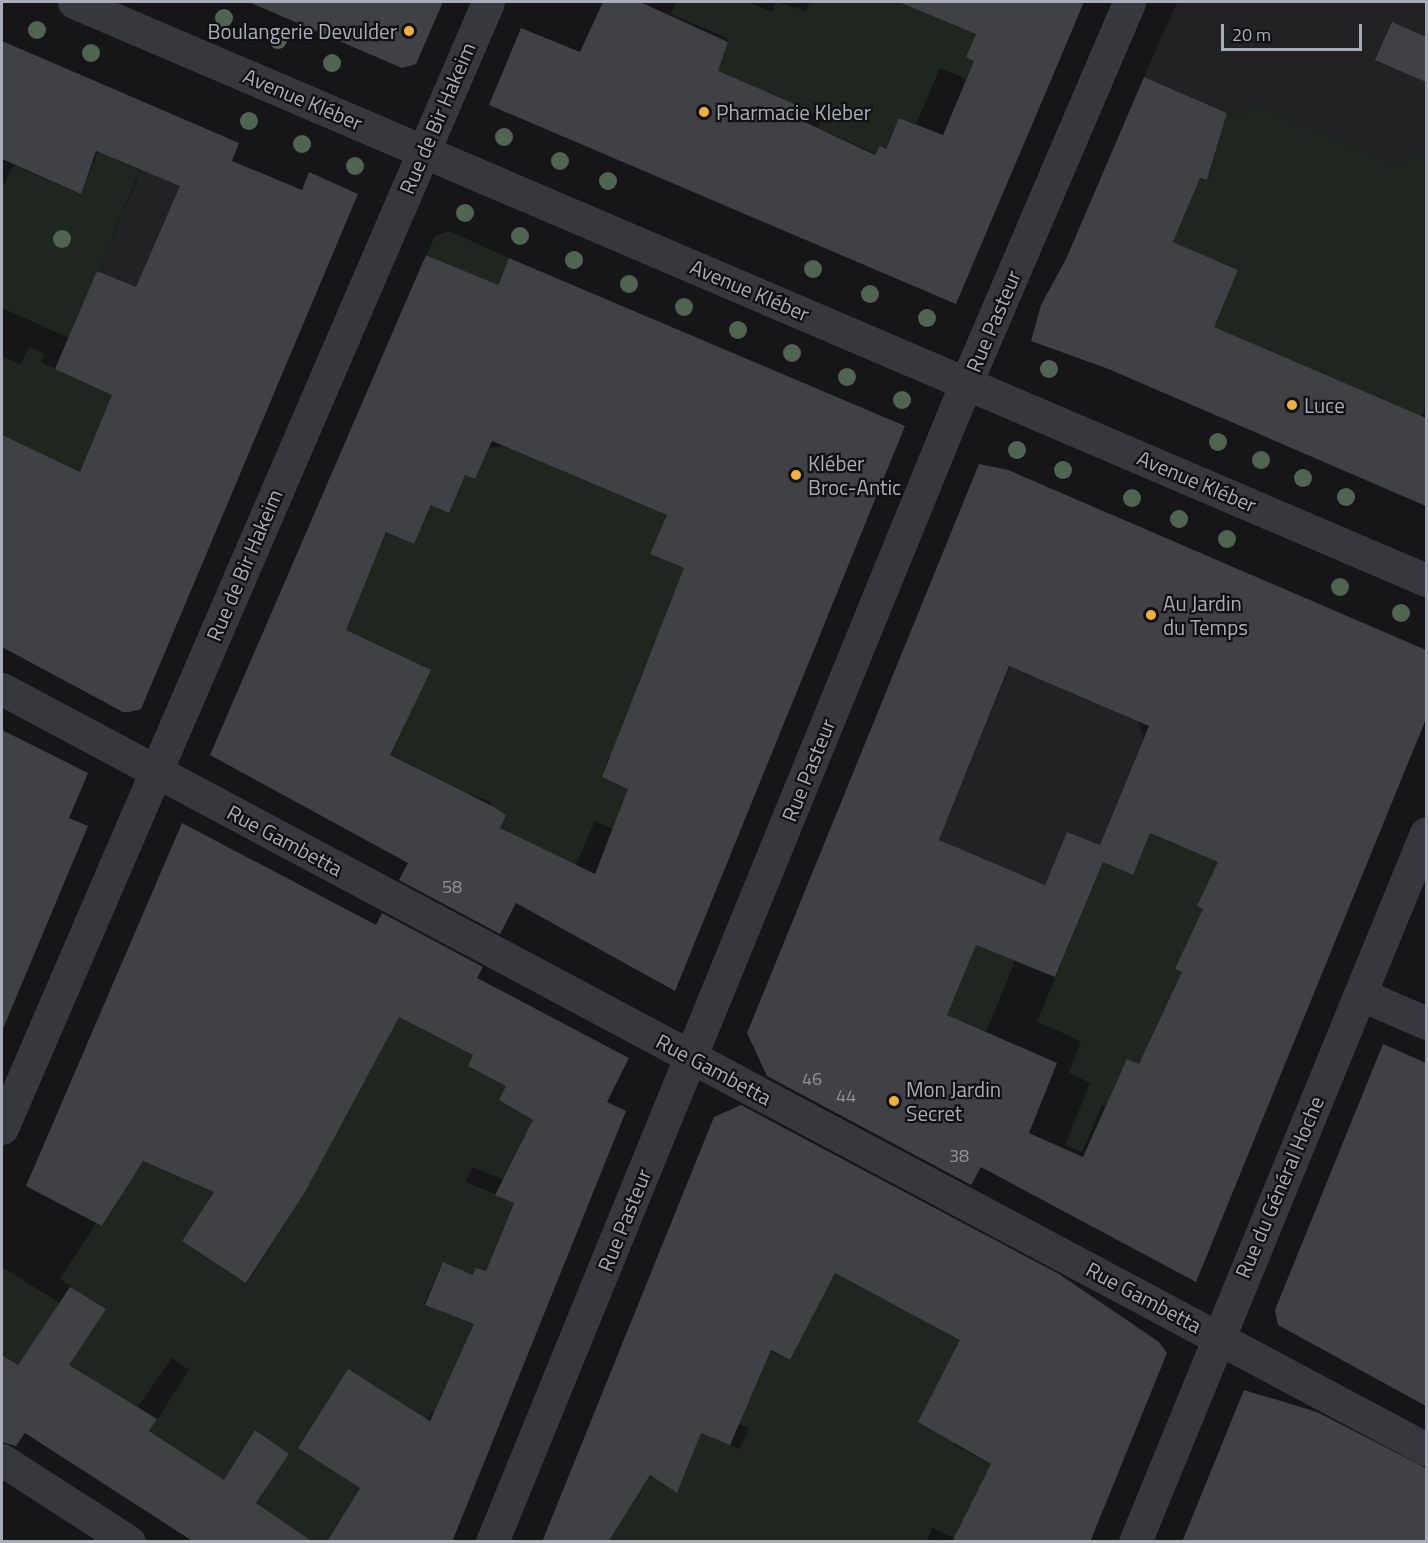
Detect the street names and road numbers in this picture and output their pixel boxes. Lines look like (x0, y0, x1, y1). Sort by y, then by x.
street label: Rue de Bir Hakeim (394, 38, 480, 198)
street label: Avenue Kléber (240, 63, 366, 135)
street label: Avenue Kléber (687, 254, 813, 326)
street label: Rue Pasteur (960, 266, 1026, 376)
street label: Avenue Kléber (1134, 445, 1260, 517)
street label: Rue de Bir Hakeim (201, 485, 287, 645)
street label: Rue Pasteur (776, 715, 840, 825)
street label: Rue Gambetta (223, 799, 347, 881)
street label: Rue Gambetta (652, 1028, 776, 1110)
street label: Rue du Général Hoche (1229, 1092, 1329, 1282)
street label: Rue Pasteur (592, 1165, 656, 1275)
street label: Rue Gambetta (1082, 1256, 1206, 1338)

